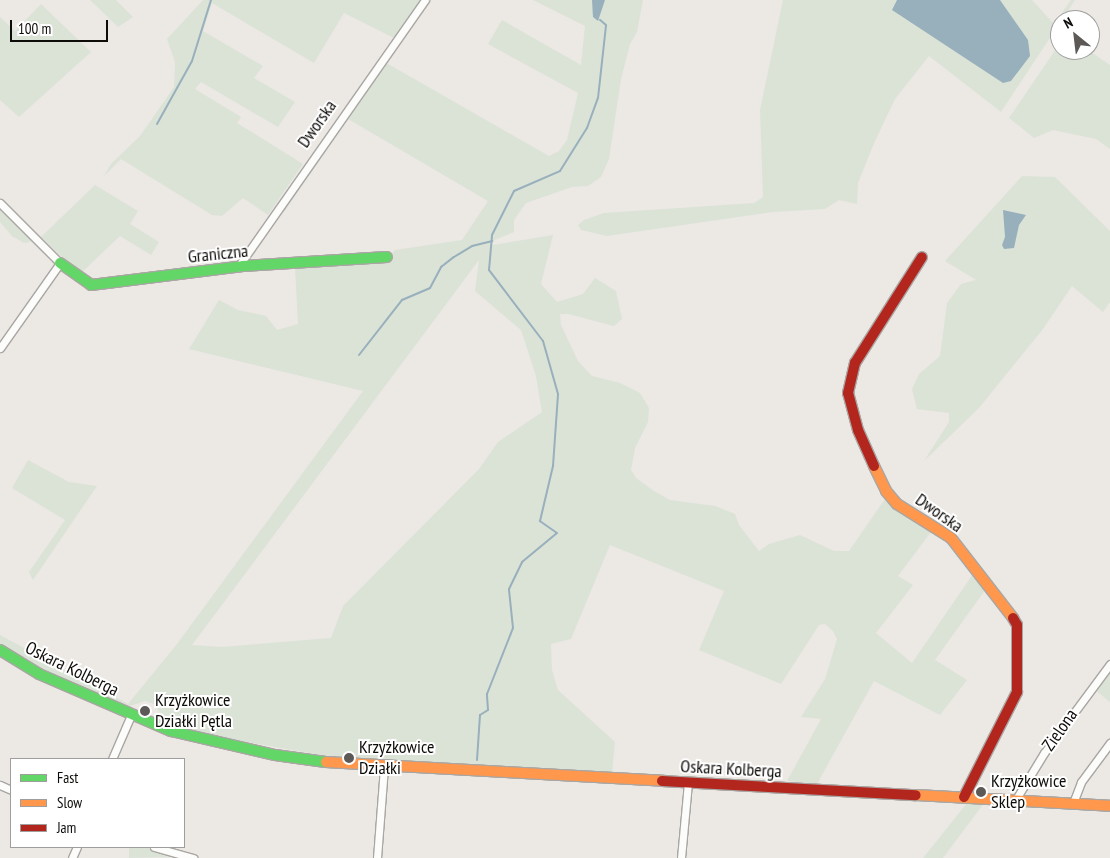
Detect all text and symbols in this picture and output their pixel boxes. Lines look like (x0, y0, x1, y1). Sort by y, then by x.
scale bar (12, 10, 110, 42)
north arrow (1050, 10, 1100, 60)
text: N (1061, 13, 1076, 32)
text: 100 m (18, 19, 51, 38)
street label: Dworska (293, 96, 341, 152)
street label: Graniczna (187, 240, 249, 268)
street label: Dworska (911, 489, 967, 537)
street label: Oskara Kolberga (22, 637, 122, 701)
place label: Krzyżkowice Działki Pętla (155, 690, 232, 732)
marker: Krzyżkowice Działki Pętla (139, 705, 151, 717)
street label: Zielona (1038, 705, 1082, 755)
place label: Krzyżkowice Działki (359, 737, 434, 780)
marker: Krzyżkowice Działki (343, 752, 355, 764)
street label: Oskara Kolberga (680, 756, 782, 782)
legend (10, 758, 185, 848)
text: Fast (57, 768, 78, 787)
place label: Krzyżkowice Sklep (991, 771, 1066, 814)
marker: Krzyżkowice Sklep (975, 786, 987, 798)
text: Slow (57, 793, 82, 812)
text: Jam (57, 818, 76, 837)

